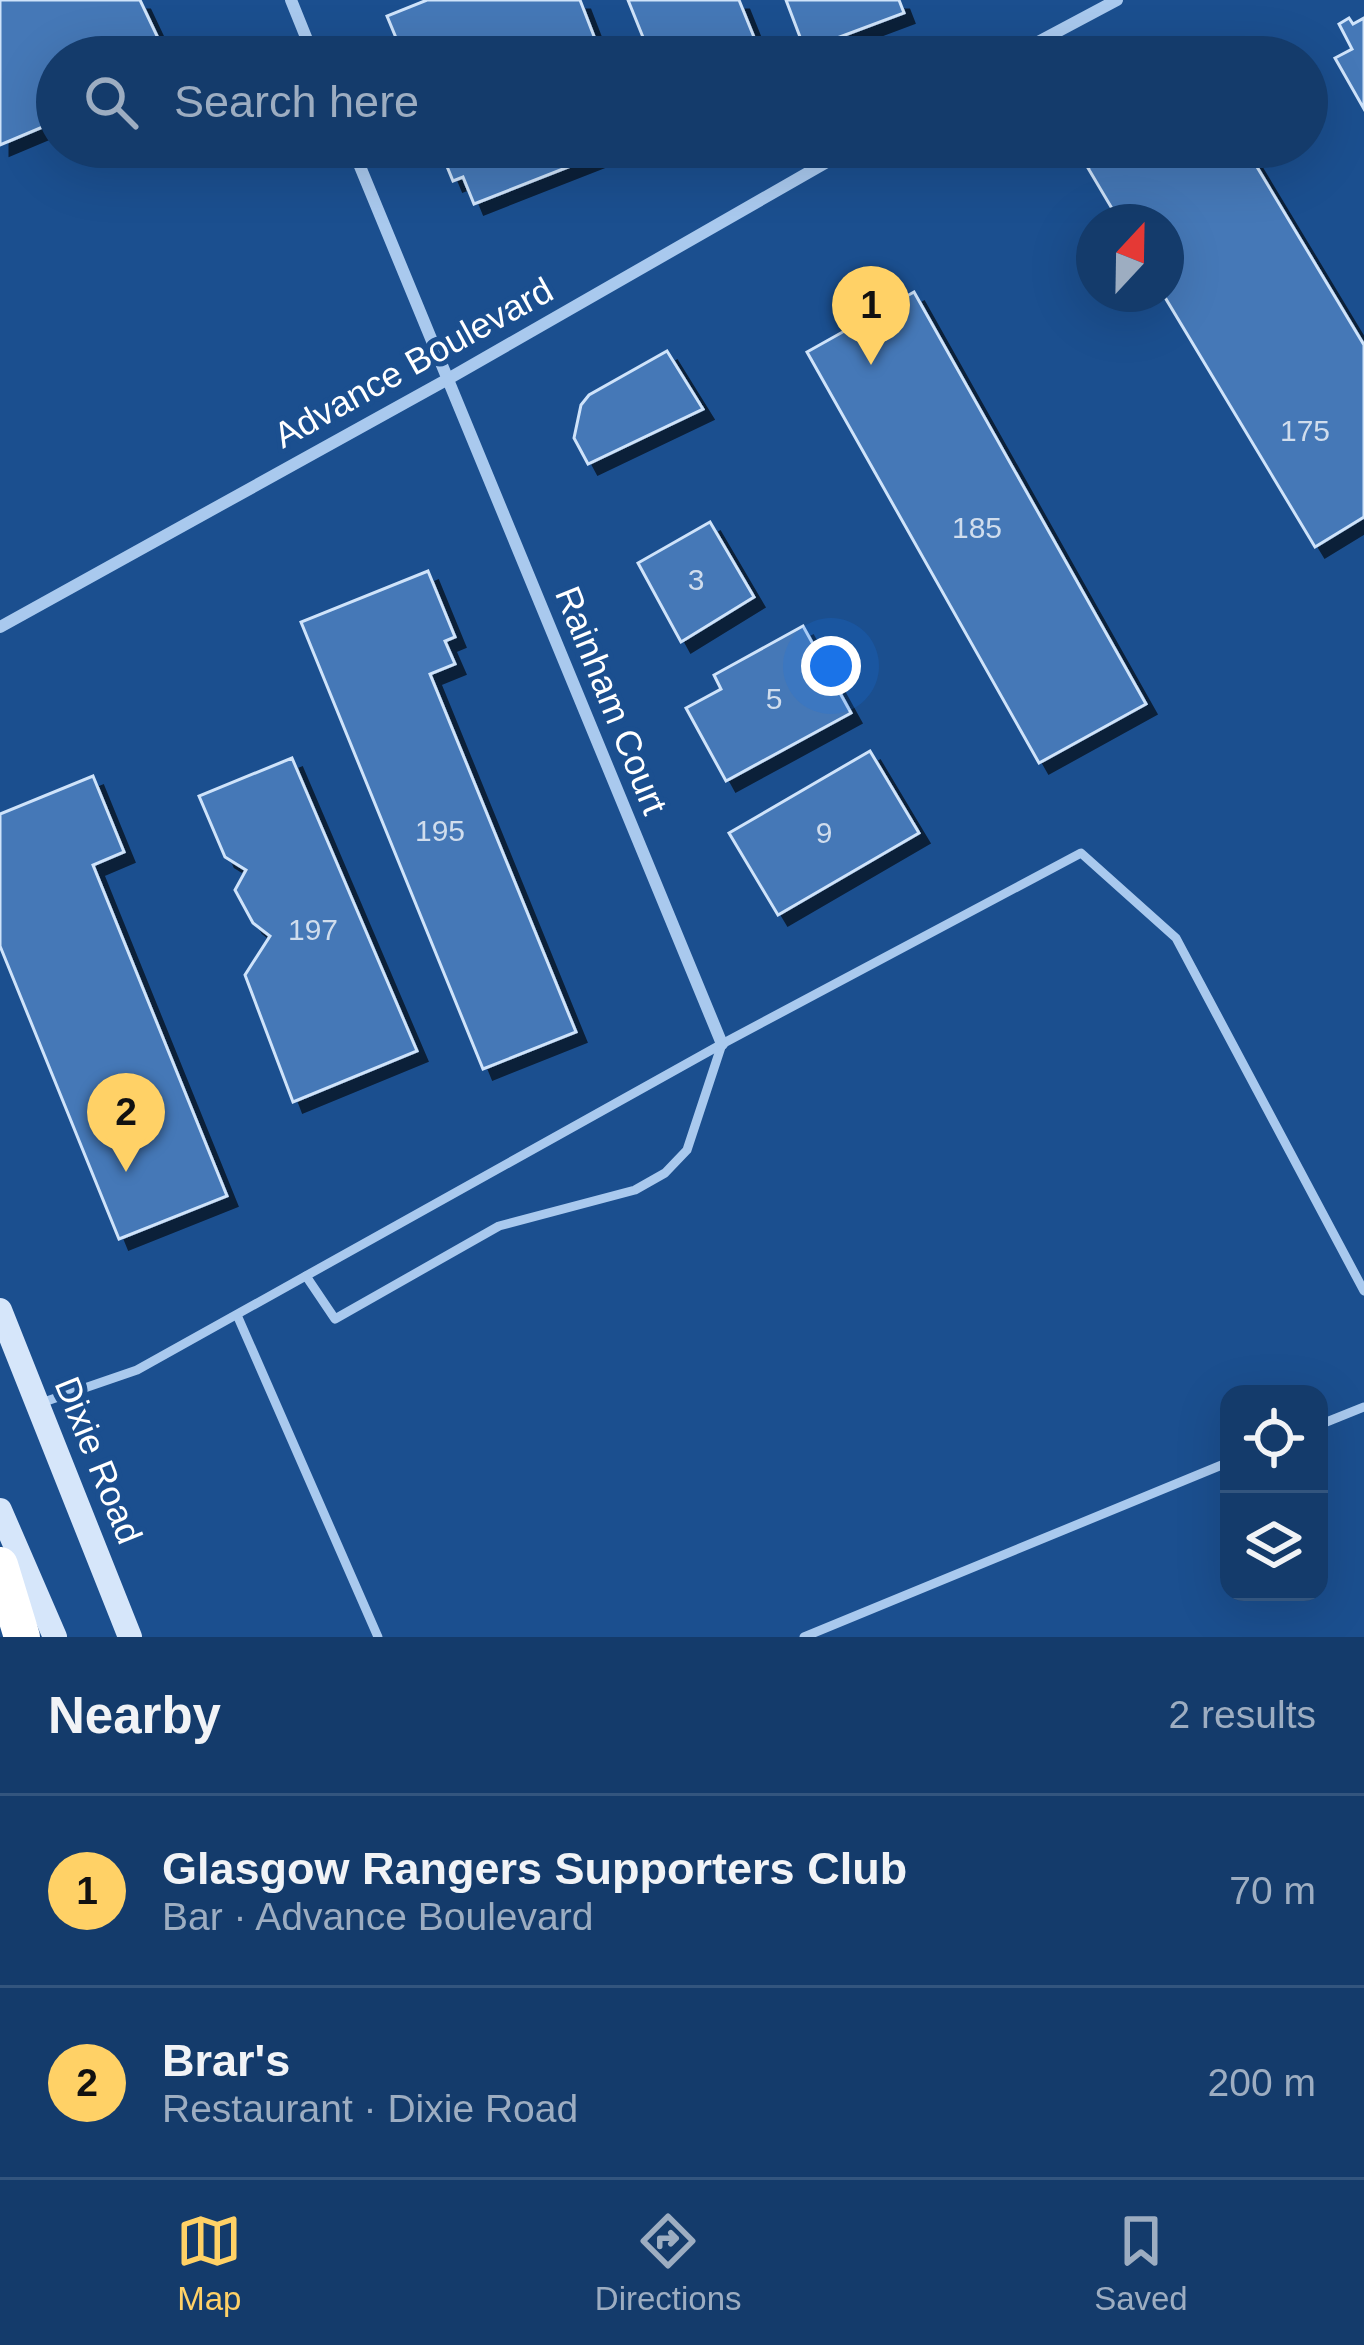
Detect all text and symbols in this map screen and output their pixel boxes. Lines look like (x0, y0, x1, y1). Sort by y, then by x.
search box (36, 36, 1328, 168)
icon: search (78, 69, 144, 135)
text: Search here (174, 76, 419, 127)
north arrow (1076, 204, 1184, 312)
pin: 1 (832, 266, 910, 365)
street label: Advance Boulevard (267, 269, 560, 456)
house number: 175 (1280, 414, 1330, 447)
house number: 185 (952, 511, 1002, 544)
house number: 3 (688, 563, 704, 596)
street label: Rainham Court (547, 580, 676, 820)
your location (801, 636, 861, 696)
house number: 5 (766, 682, 782, 715)
house number: 195 (415, 814, 465, 847)
house number: 9 (816, 816, 832, 849)
house number: 197 (288, 913, 338, 946)
pin: 2 (87, 1073, 165, 1172)
street label: Dixie Road (47, 1371, 151, 1550)
map controls (1220, 1385, 1328, 1601)
button: locate (1220, 1385, 1328, 1493)
button: layers (1220, 1493, 1328, 1601)
text: Nearby (48, 1687, 221, 1744)
text: 2 results (1169, 1693, 1316, 1736)
text: Glasgow Rangers Supporters Club (162, 1843, 907, 1894)
text: 1 (76, 1869, 98, 1912)
text: 70 m (1229, 1869, 1316, 1912)
text: Bar · Advance Boulevard (162, 1895, 593, 1938)
text: Brar's (162, 2035, 290, 2086)
text: 2 (76, 2061, 98, 2104)
text: 200 m (1208, 2061, 1316, 2104)
text: Restaurant · Dixie Road (162, 2087, 578, 2130)
tab: Map (176, 2208, 242, 2318)
tab: Directions (595, 2208, 742, 2318)
tab: Saved (1094, 2208, 1188, 2318)

